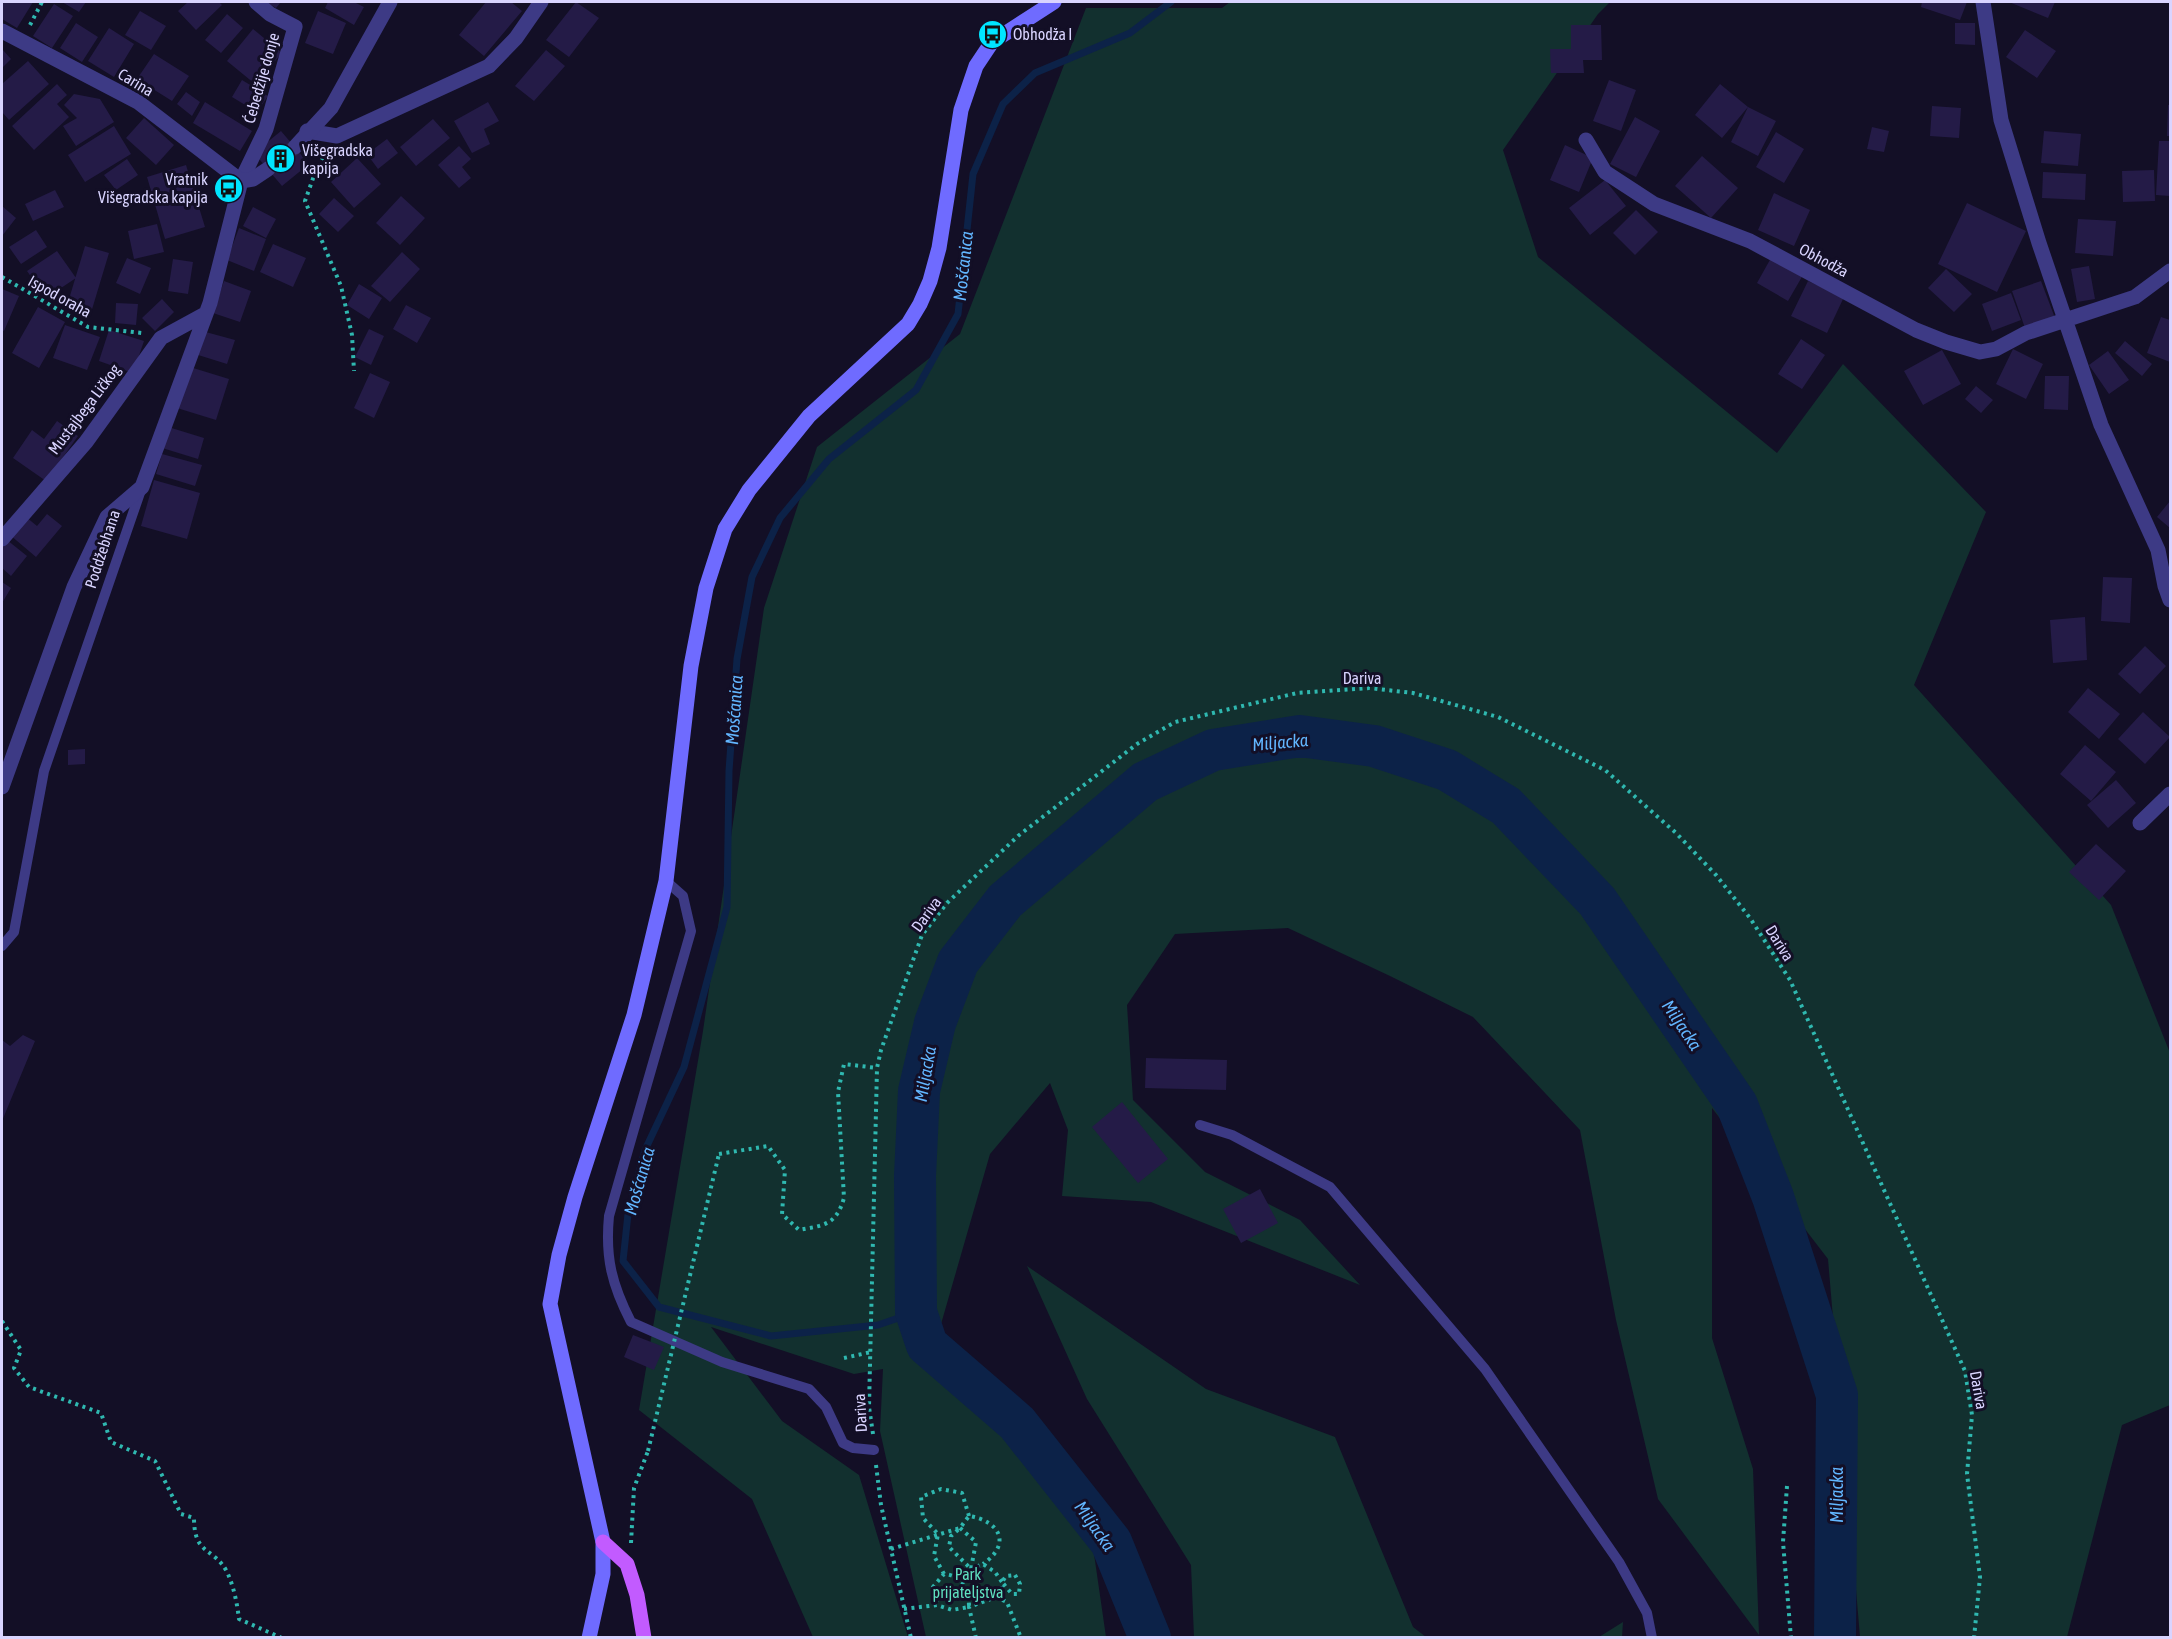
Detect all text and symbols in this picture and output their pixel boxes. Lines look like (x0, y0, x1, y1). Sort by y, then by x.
bus stop icon: Obhodža I (976, 18, 1008, 50)
place label: Obhodža I (1013, 25, 1072, 43)
street label: Ćebedžije donje (240, 31, 283, 126)
street label: Carina (115, 64, 157, 100)
place label: Višegradska kapija (302, 141, 373, 178)
building icon: Višegradska kapija (265, 143, 297, 175)
place label: Vratnik Višegradska kapija (98, 170, 208, 207)
bus stop icon: Vratnik Višegradska kapija (213, 172, 245, 204)
water label: Mošćanica (949, 230, 977, 302)
street label: Obhodža (1796, 240, 1852, 280)
street label: Ispod oraha (25, 271, 95, 322)
street label: Mustajbega Ličkog (44, 360, 124, 458)
street label: Poddžebhana (81, 508, 123, 590)
street label: Dariva (1343, 669, 1381, 687)
water label: Mošćanica (721, 674, 747, 746)
water label: Miljacka (1251, 729, 1309, 755)
street label: Dariva (907, 893, 945, 935)
street label: Dariva (1762, 922, 1798, 964)
water label: Miljacka (1658, 996, 1707, 1055)
water label: Miljacka (910, 1044, 940, 1103)
water label: Mošćanica (619, 1144, 659, 1217)
street label: Dariva (1967, 1369, 1991, 1411)
street label: Dariva (850, 1393, 870, 1433)
water label: Miljacka (1826, 1466, 1847, 1523)
water label: Miljacka (1070, 1497, 1120, 1555)
park label: Park prijateljstva (933, 1565, 1003, 1602)

